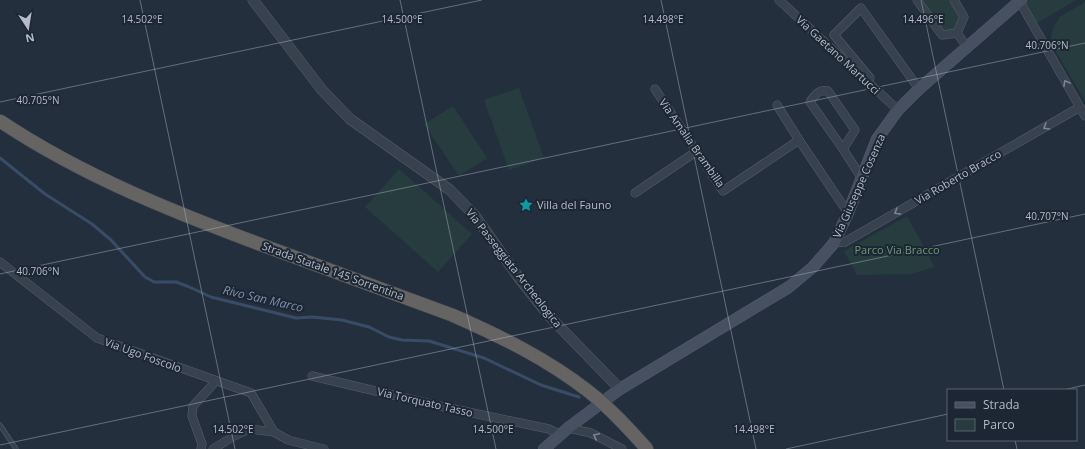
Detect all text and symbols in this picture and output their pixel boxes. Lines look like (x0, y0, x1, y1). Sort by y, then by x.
north arrow (8, 8, 48, 48)
text: 14.502°E (121, 12, 163, 26)
text: 14.500°E (381, 12, 423, 26)
text: 14.498°E (642, 12, 684, 26)
street label: Via Gaetano Martucci (793, 12, 883, 97)
text: 14.496°E (902, 12, 944, 26)
text: N (24, 30, 36, 47)
text: 40.706°N (1025, 38, 1069, 52)
one-way arrow (1063, 79, 1070, 87)
text: 40.705°N (16, 93, 60, 107)
street label: Via Amalia Brambilla (656, 95, 729, 190)
one-way arrow (1043, 122, 1050, 129)
street label: Via Giuseppe Cosenza (829, 131, 888, 240)
street label: Via Roberto Bracco (912, 146, 1004, 207)
place icon: Villa del Fauno (518, 197, 534, 213)
place label: Villa del Fauno (537, 197, 612, 212)
street label: Via Passeggiata Archeologica (463, 205, 566, 330)
one-way arrow (894, 208, 901, 215)
text: 40.707°N (1025, 209, 1069, 223)
street label: Strada Statale 145 Sorrentina (260, 238, 406, 303)
park label: Parco Via Bracco (854, 242, 940, 257)
text: 40.706°N (16, 264, 60, 278)
water label: Rivo San Marco (221, 281, 305, 316)
street label: Via Ugo Foscolo (103, 334, 184, 375)
street label: Via Torquato Tasso (376, 383, 475, 420)
legend (947, 389, 1077, 441)
text: Strada (983, 396, 1019, 413)
text: Parco (983, 416, 1015, 433)
text: 14.502°E (212, 422, 254, 436)
text: 14.500°E (472, 422, 514, 436)
text: 14.498°E (733, 422, 775, 436)
one-way arrow (593, 433, 601, 441)

